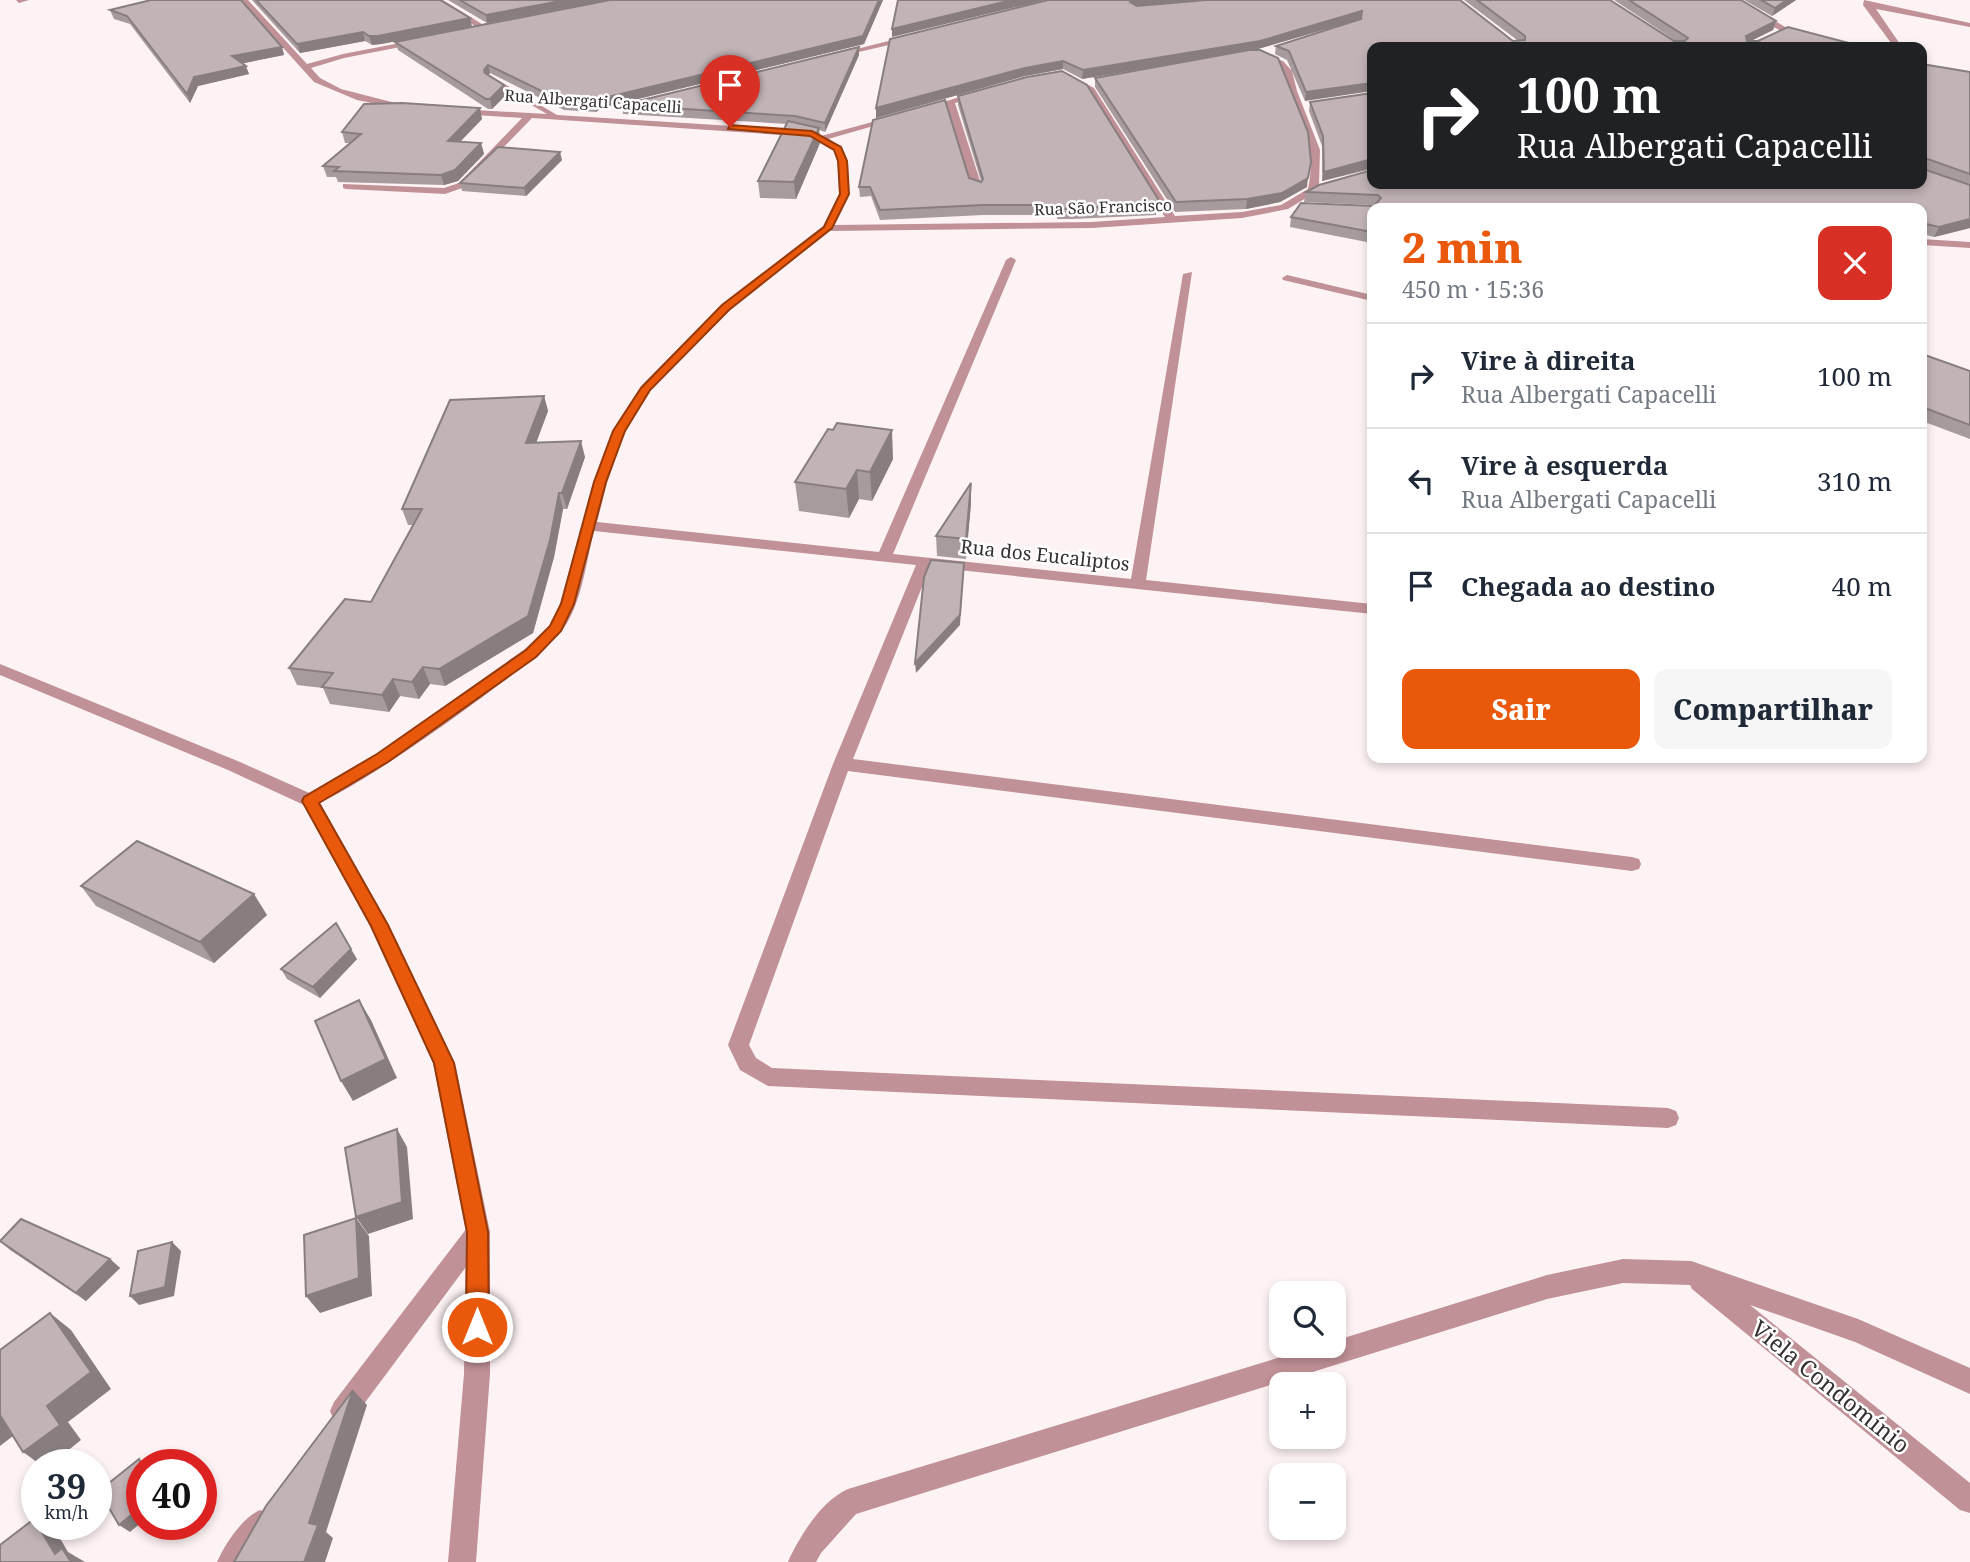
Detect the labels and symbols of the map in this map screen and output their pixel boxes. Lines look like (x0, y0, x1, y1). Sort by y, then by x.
pin (700, 55, 760, 127)
street label: Rua Albergati Capacelli (504, 84, 682, 118)
street label: Rua São Francisco (1034, 194, 1172, 220)
street label: Rua dos Eucaliptos (959, 533, 1131, 577)
position arrow (440, 1290, 514, 1364)
street label: Viela Condomínio (1745, 1312, 1917, 1460)
speed limit sign: 40 (126, 1449, 217, 1540)

